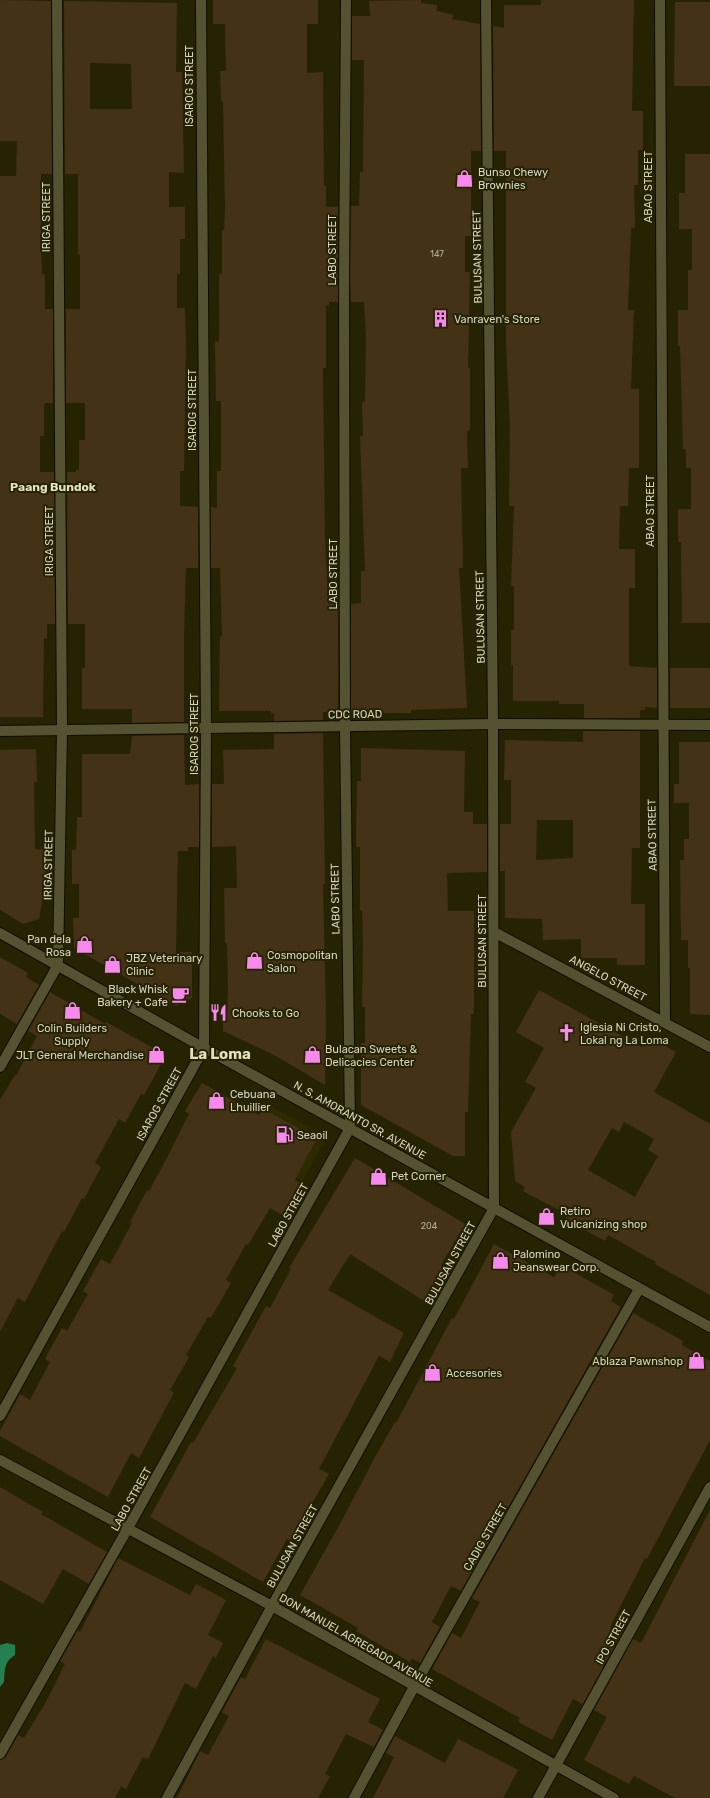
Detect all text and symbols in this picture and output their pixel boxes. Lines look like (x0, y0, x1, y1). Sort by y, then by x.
street label: ISAROG STREET (183, 44, 196, 127)
street label: ABAO STREET (642, 150, 655, 223)
place label: Bunso Chewy Brownies (478, 166, 548, 192)
shop icon: Bunso Chewy Brownies (455, 168, 475, 188)
street label: IRIGA STREET (40, 181, 53, 252)
street label: BULUSAN STREET (470, 210, 485, 304)
street label: LABO STREET (326, 214, 339, 286)
house number: 147 (430, 249, 444, 259)
building icon: Vanraven's Store (431, 309, 451, 329)
place label: Vanraven's Store (454, 313, 540, 326)
street label: ISAROG STREET (186, 368, 199, 451)
street label: ABAO STREET (644, 474, 657, 547)
district label: Paang Bundok (10, 480, 96, 494)
street label: IRIGA STREET (43, 505, 56, 576)
street label: LABO STREET (327, 538, 340, 610)
street label: BULUSAN STREET (473, 570, 488, 664)
street label: ISAROG STREET (188, 692, 201, 775)
street label: CDC ROAD (328, 708, 382, 721)
street label: ABAO STREET (645, 798, 660, 871)
street label: IRIGA STREET (41, 829, 56, 900)
street label: LABO STREET (328, 863, 343, 935)
street label: BULUSAN STREET (476, 894, 489, 988)
place label: Pan dela Rosa (27, 933, 71, 959)
shop icon: Pan dela Rosa (74, 935, 94, 955)
place label: Cosmopolitan Salon (267, 949, 338, 975)
shop icon: Cosmopolitan Salon (244, 951, 264, 971)
place label: JBZ Veterinary Clinic (126, 952, 202, 978)
street label: ANGELO STREET (567, 953, 649, 1005)
shop icon: JBZ Veterinary Clinic (103, 954, 123, 974)
place label: Black Whisk Bakery + Cafe (97, 983, 168, 1009)
cafe icon: Black Whisk Bakery + Cafe (171, 985, 191, 1005)
shop icon: Colin Builders Supply (62, 1000, 82, 1020)
restaurant icon: Chooks to Go (209, 1003, 229, 1023)
place label: Chooks to Go (232, 1007, 299, 1020)
place label: Iglesia Ni Cristo, Lokal ng La Loma (580, 1021, 669, 1047)
place label: Colin Builders Supply (37, 1022, 107, 1048)
church icon: Iglesia Ni Cristo, Lokal ng La Loma (557, 1023, 577, 1043)
place label: Bulacan Sweets & Delicacies Center (325, 1043, 418, 1069)
shop icon: JLT General Merchandise (147, 1045, 167, 1065)
district label: La Loma (189, 1045, 251, 1063)
shop icon: Bulacan Sweets & Delicacies Center (302, 1045, 322, 1065)
place label: JLT General Merchandise (16, 1049, 144, 1062)
street label: ISAROG STREET (134, 1065, 185, 1143)
street label: N. S. AMORANTO SR. AVENUE (291, 1079, 428, 1162)
place label: Cebuana Lhuillier (230, 1088, 275, 1114)
shop icon: Cebuana Lhuillier (207, 1090, 227, 1110)
fuel station icon: Seaoil (274, 1125, 294, 1145)
place label: Seaoil (297, 1129, 328, 1142)
shop icon: Pet Corner (368, 1166, 388, 1186)
place label: Pet Corner (391, 1170, 447, 1183)
street label: LABO STREET (266, 1180, 312, 1249)
place label: Retiro Vulcanizing shop (560, 1205, 647, 1231)
shop icon: Retiro Vulcanizing shop (537, 1207, 557, 1227)
street label: BULUSAN STREET (422, 1219, 479, 1307)
house number: 204 (421, 1221, 438, 1231)
place label: Palomino Jeanswear Corp. (513, 1248, 599, 1274)
shop icon: Palomino Jeanswear Corp. (490, 1250, 510, 1270)
shop icon: Ablaza Pawnshop (686, 1351, 706, 1371)
place label: Ablaza Pawnshop (592, 1355, 683, 1368)
shop icon: Accesories (423, 1363, 443, 1383)
place label: Accesories (446, 1367, 503, 1380)
street label: LABO STREET (109, 1464, 155, 1533)
street label: CADIG STREET (461, 1501, 510, 1573)
street label: BULUSAN STREET (264, 1502, 321, 1590)
street label: DON MANUEL AGREGADO AVENUE (277, 1591, 435, 1690)
street label: IPO STREET (593, 1607, 634, 1667)

